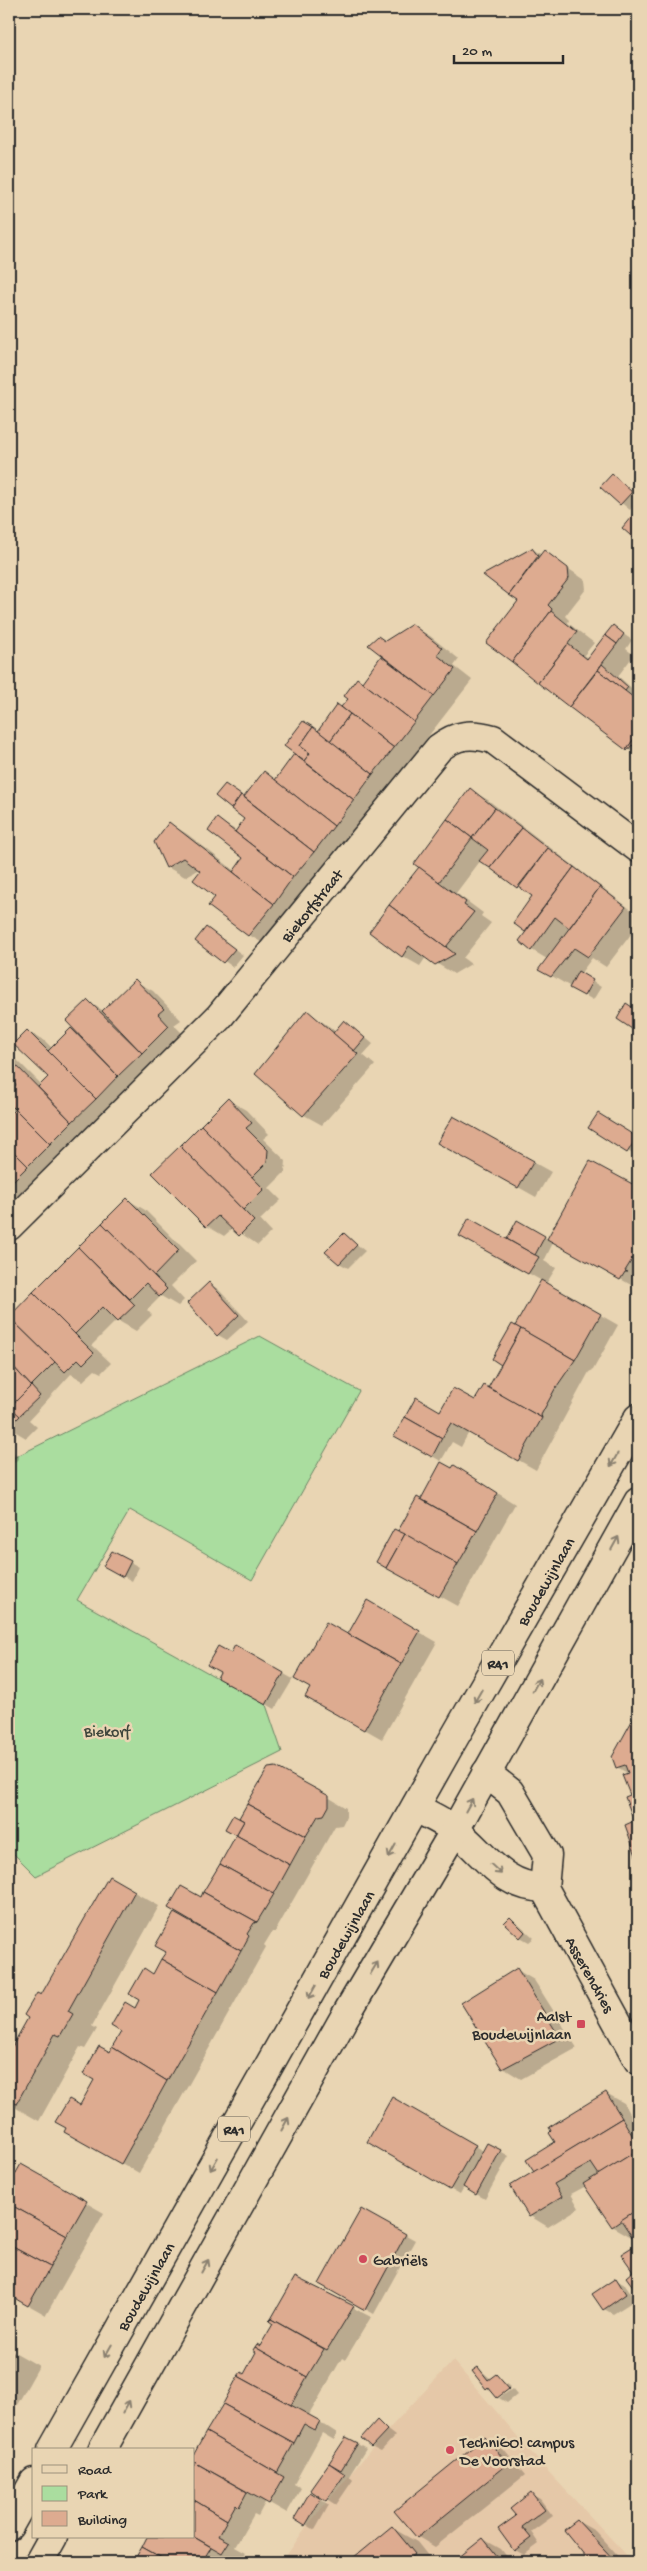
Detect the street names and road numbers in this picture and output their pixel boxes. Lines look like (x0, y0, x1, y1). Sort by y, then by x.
street label: Biekorfstraat (278, 866, 350, 948)
street label: Boudewijnlaan (515, 1535, 581, 1631)
road number: R41 (482, 1650, 514, 1676)
street label: Boudewijnlaan (315, 1888, 381, 1984)
street label: Asserendries (559, 1935, 617, 2018)
road number: R41 (218, 2116, 250, 2142)
street label: Boudewijnlaan (115, 2240, 181, 2336)

